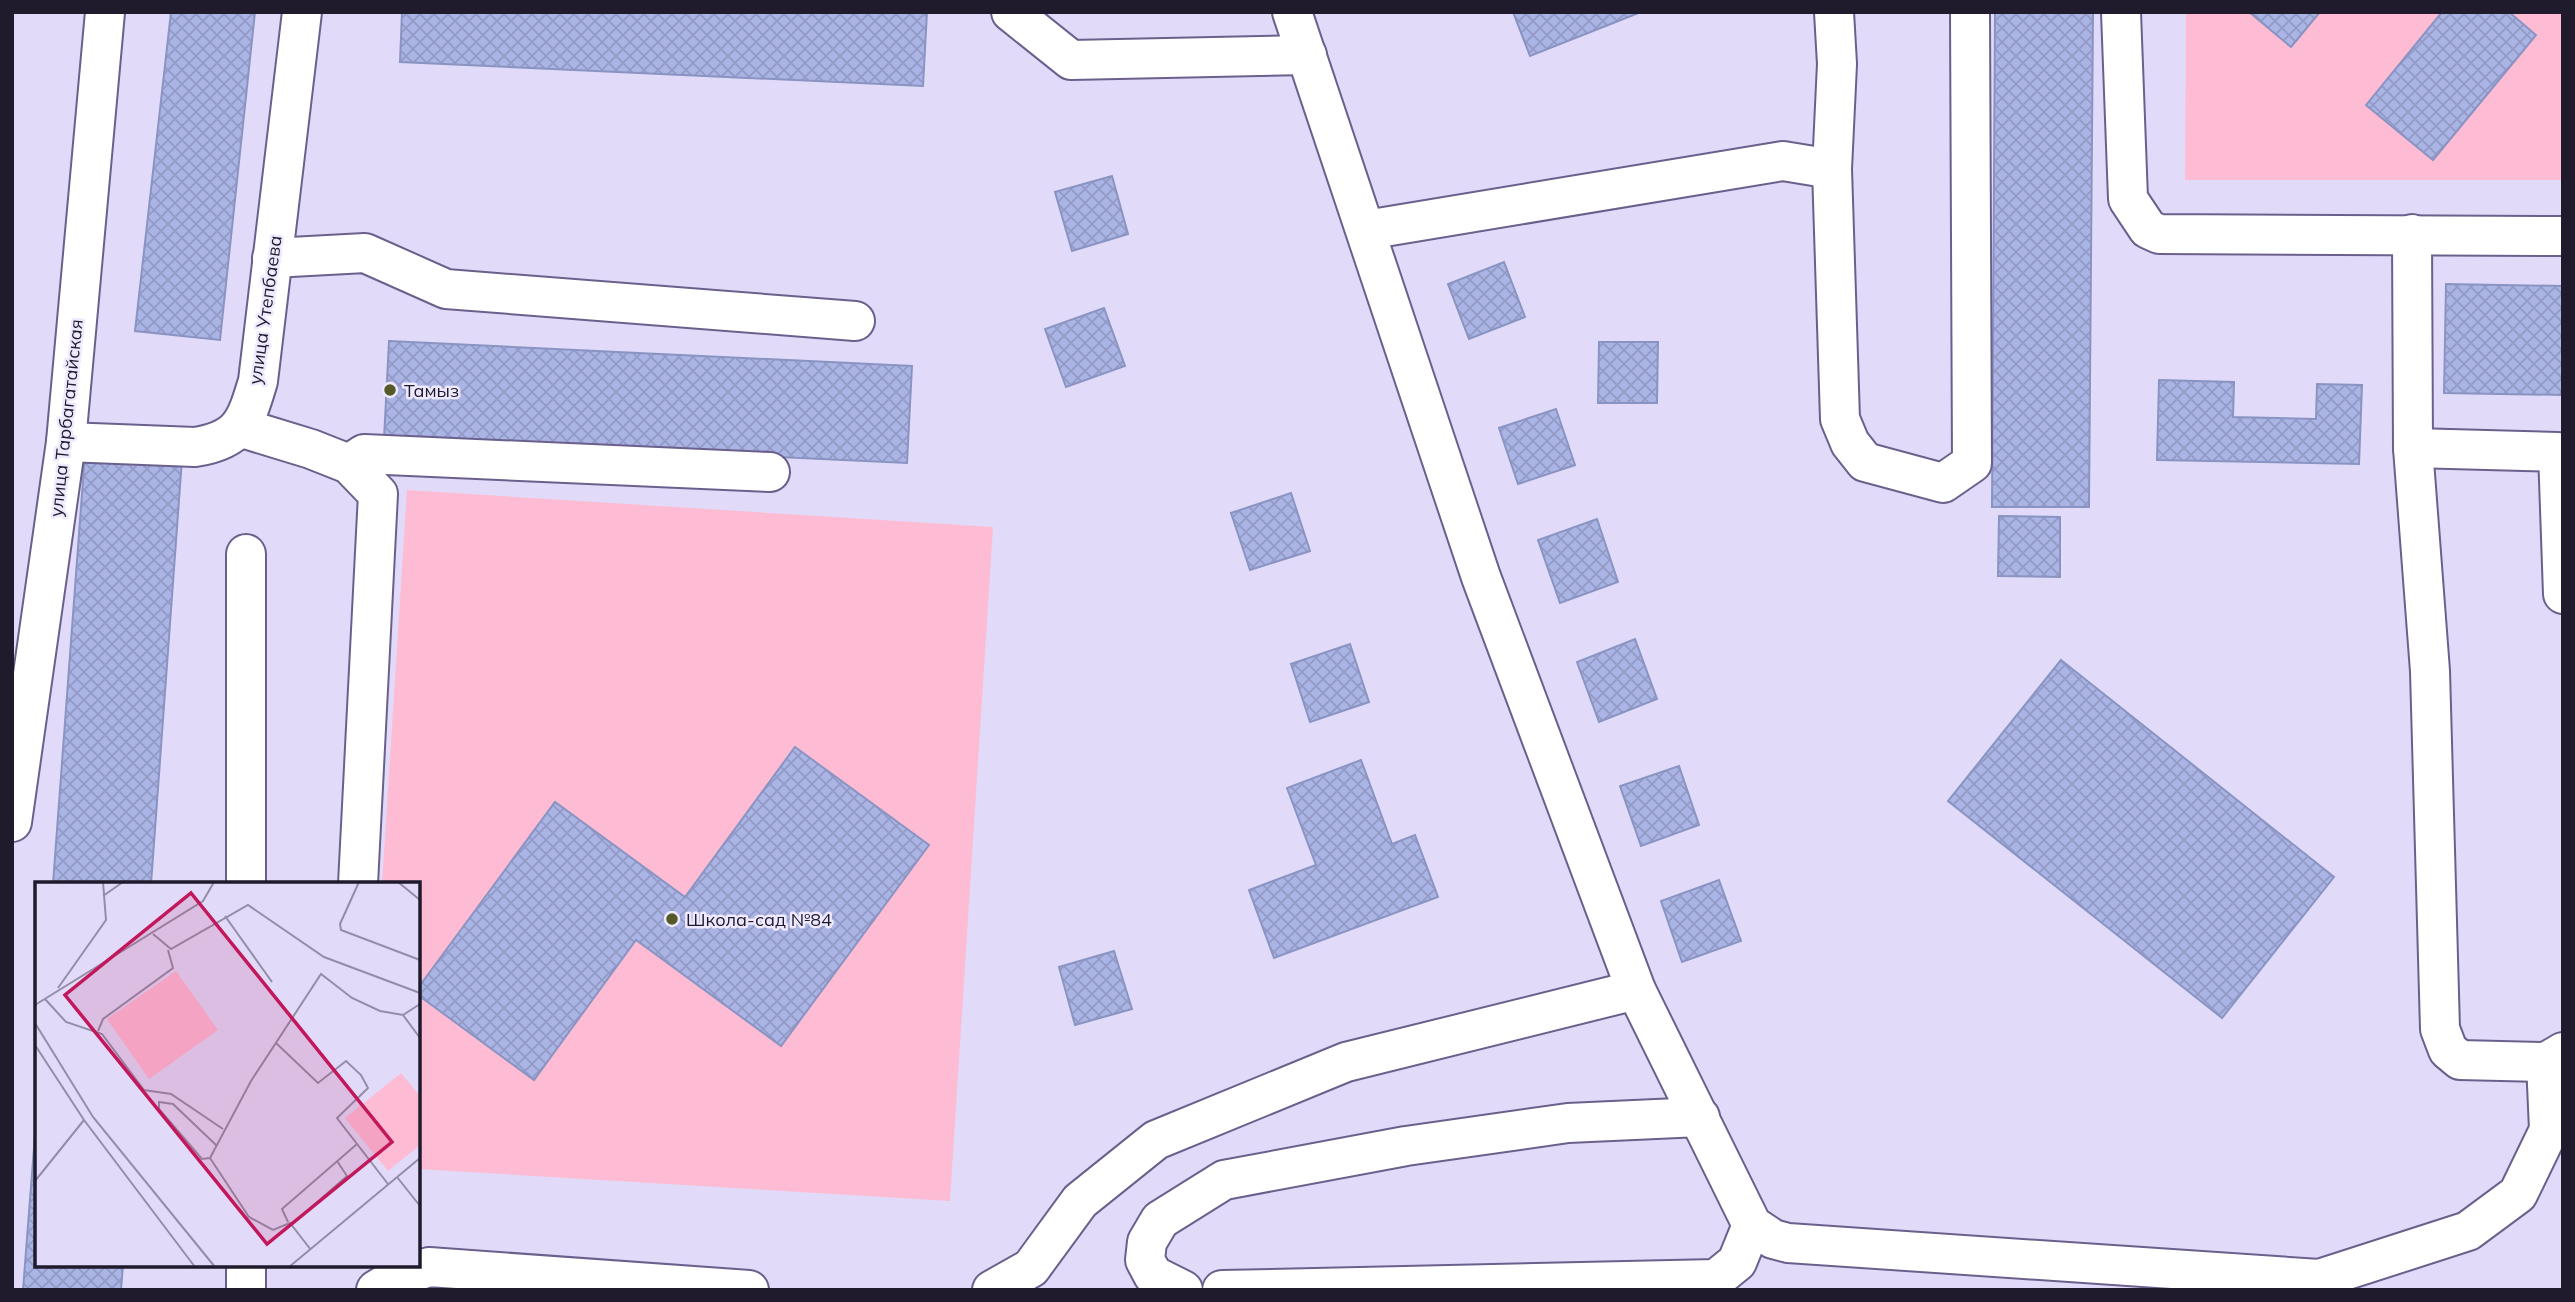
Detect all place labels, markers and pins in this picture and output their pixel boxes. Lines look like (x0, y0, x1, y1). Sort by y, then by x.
place label: Тамыз (404, 379, 459, 402)
marker: Тамыз (382, 382, 398, 398)
place label: Школа-сад №84 (686, 908, 832, 931)
marker: Школа-сад №84 (664, 911, 680, 927)

